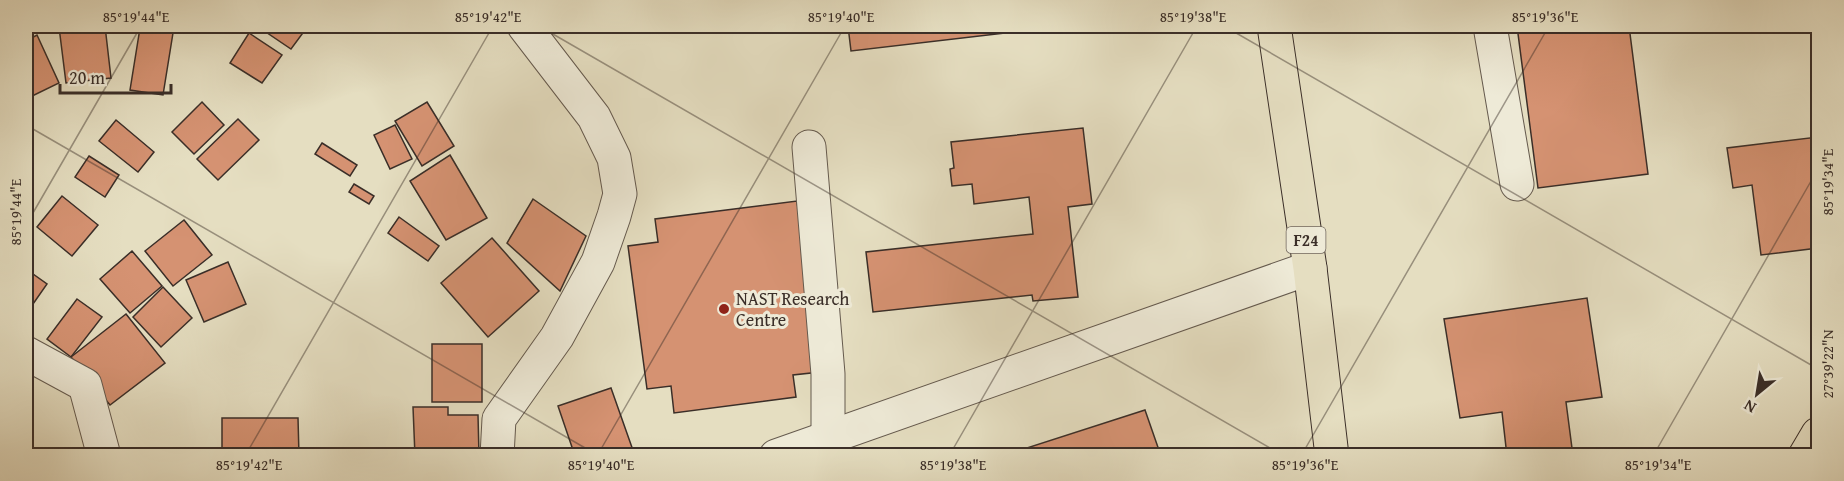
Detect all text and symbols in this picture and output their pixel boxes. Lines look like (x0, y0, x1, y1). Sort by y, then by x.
text: 85°19'44"E (103, 6, 170, 27)
text: 85°19'42"E (455, 6, 522, 27)
text: 85°19'40"E (808, 6, 875, 27)
text: 85°19'38"E (1160, 6, 1227, 27)
text: 85°19'36"E (1512, 6, 1579, 27)
scale bar (60, 57, 171, 95)
text: 20 m (69, 64, 105, 91)
text: 85°19'34"E (1817, 148, 1838, 215)
text: 85°19'44"E (5, 178, 26, 245)
road number: F24 (1286, 227, 1326, 253)
place label: NAST Research Centre (736, 285, 849, 333)
marker: NAST Research Centre (717, 302, 731, 316)
text: 27°39'22"N (1817, 329, 1838, 398)
north arrow (1727, 364, 1787, 424)
text: N (1739, 394, 1760, 420)
text: 85°19'42"E (216, 454, 283, 475)
text: 85°19'40"E (568, 454, 635, 475)
text: 85°19'38"E (920, 454, 987, 475)
text: 85°19'36"E (1272, 454, 1339, 475)
text: 85°19'34"E (1625, 454, 1692, 475)

